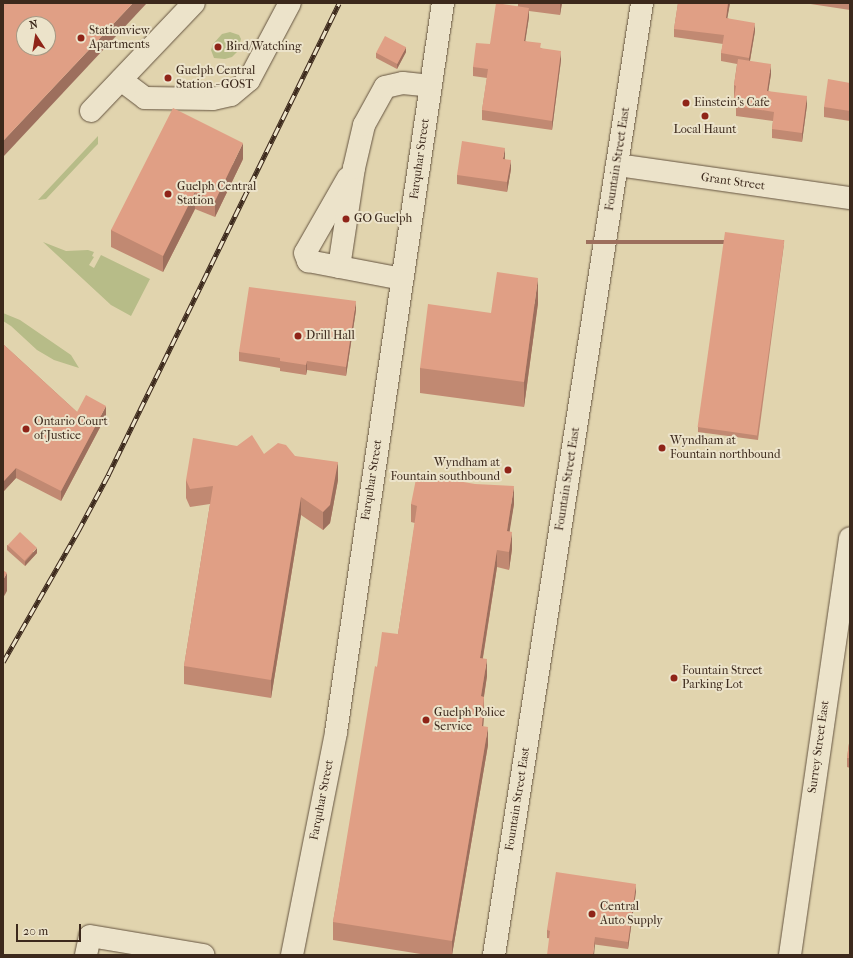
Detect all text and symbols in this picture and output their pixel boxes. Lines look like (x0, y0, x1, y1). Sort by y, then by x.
north arrow (16, 16, 56, 56)
text: N (28, 18, 39, 32)
place label: Stationview Apartments (89, 24, 150, 52)
marker: Stationview Apartments (76, 33, 86, 43)
place label: Bird/Watching (226, 40, 301, 54)
marker: Bird/Watching (213, 42, 223, 52)
place label: Guelph Central Station - GOST (176, 64, 255, 92)
marker: Guelph Central Station - GOST (163, 73, 173, 83)
place label: Einstein's Cafe (694, 96, 770, 110)
marker: Einstein's Cafe (681, 98, 691, 108)
street label: Fountain Street East (603, 106, 633, 212)
marker: Local Haunt (700, 111, 710, 121)
street label: Farquhar Street (407, 118, 433, 200)
place label: Local Haunt (673, 123, 737, 137)
street label: Grant Street (700, 170, 766, 194)
place label: Guelph Central Station (177, 180, 256, 208)
marker: Guelph Central Station (162, 188, 174, 200)
place label: GO Guelph (354, 212, 412, 226)
marker: GO Guelph (341, 214, 351, 224)
place label: Drill Hall (306, 329, 355, 343)
marker: Drill Hall (293, 331, 303, 341)
place label: Ontario Court of Justice (34, 415, 108, 443)
marker: Ontario Court of Justice (21, 424, 31, 434)
street label: Fountain Street East (553, 426, 583, 532)
place label: Wyndham at Fountain northbound (670, 434, 780, 462)
street label: Farquhar Street (359, 439, 385, 521)
marker: Wyndham at Fountain northbound (657, 443, 667, 453)
place label: Wyndham at Fountain southbound (390, 456, 500, 484)
marker: Wyndham at Fountain southbound (503, 465, 513, 475)
place label: Fountain Street Parking Lot (682, 664, 763, 692)
marker: Fountain Street Parking Lot (669, 673, 679, 683)
street label: Surrey Street East (805, 700, 833, 794)
place label: Guelph Police Service (434, 706, 505, 734)
marker: Guelph Police Service (421, 715, 431, 725)
street label: Fountain Street East (503, 746, 533, 852)
street label: Farquhar Street (307, 759, 337, 841)
place label: Central Auto Supply (600, 900, 663, 928)
marker: Central Auto Supply (587, 909, 597, 919)
scale bar (18, 916, 83, 942)
text: 20 m (23, 924, 48, 938)

